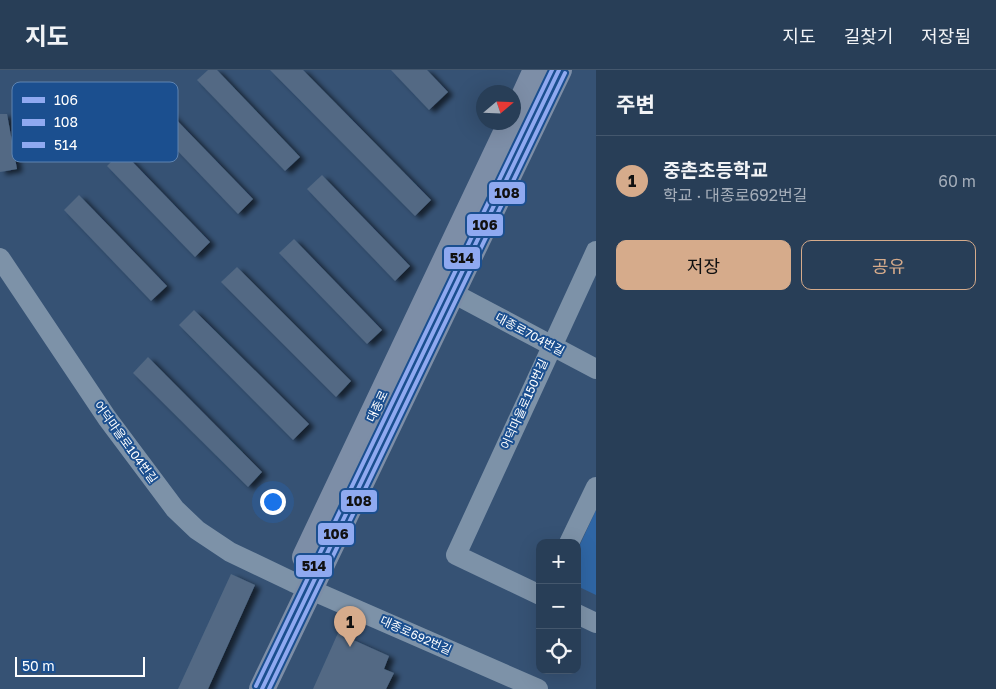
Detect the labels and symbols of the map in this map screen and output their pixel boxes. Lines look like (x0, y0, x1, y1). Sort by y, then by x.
legend (12, 82, 178, 162)
north arrow (476, 85, 521, 130)
text: 106 (54, 91, 78, 108)
text: 108 (54, 113, 78, 130)
text: 514 (54, 136, 77, 153)
line badge: 108 (488, 181, 526, 205)
text: 108 (494, 184, 520, 201)
line badge: 106 (466, 213, 504, 237)
text: 106 (472, 216, 498, 233)
line badge: 514 (443, 246, 481, 270)
text: 514 (450, 249, 474, 266)
street label: 대종로704번길 (493, 309, 567, 359)
street label: 어덕마을로150번길 (497, 356, 551, 452)
street label: 대종로 (363, 388, 391, 424)
street label: 어덕마을로104번길 (91, 398, 161, 486)
your location (260, 489, 286, 515)
line badge: 108 (340, 489, 378, 513)
text: 108 (346, 492, 372, 509)
line badge: 106 (317, 522, 355, 546)
text: 106 (323, 525, 349, 542)
line badge: 514 (295, 554, 333, 578)
text: 514 (302, 557, 326, 574)
pin: 1 (334, 606, 366, 647)
street label: 대종로692번길 (378, 613, 454, 657)
scale bar (15, 654, 145, 677)

